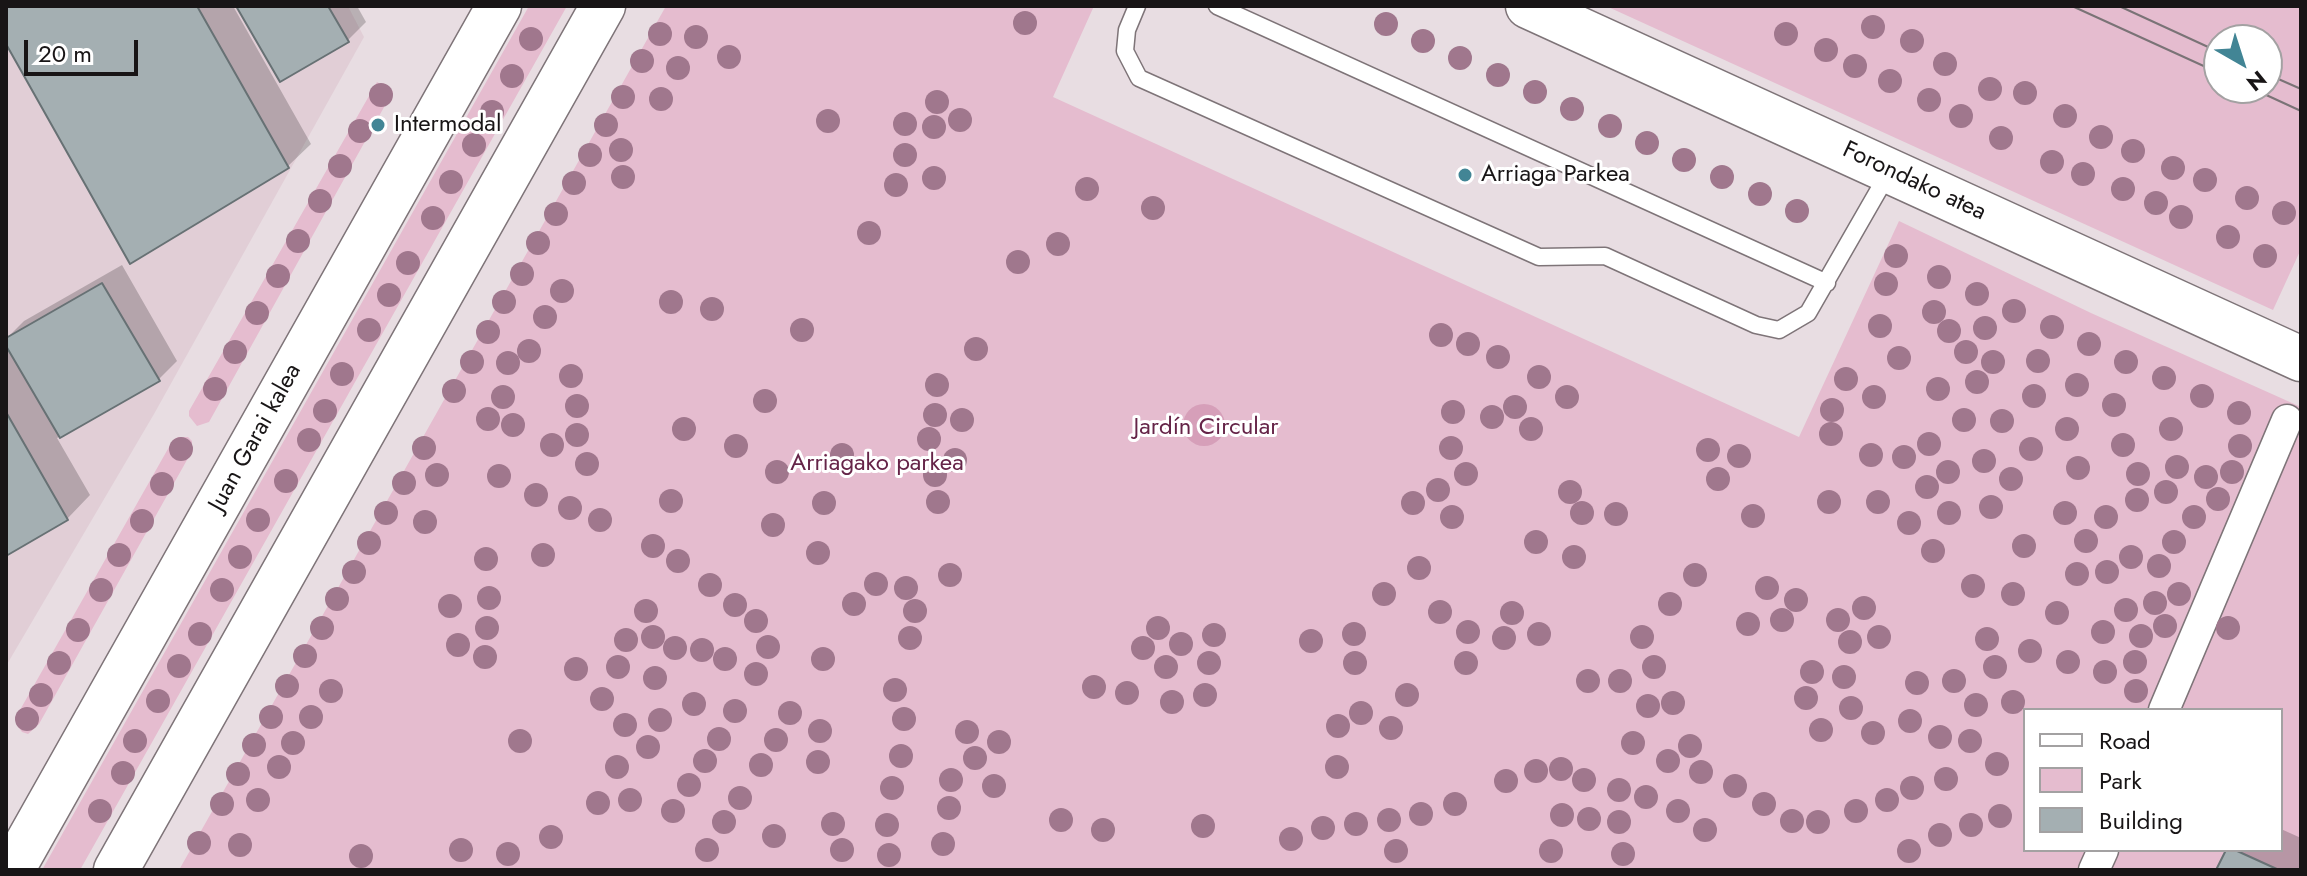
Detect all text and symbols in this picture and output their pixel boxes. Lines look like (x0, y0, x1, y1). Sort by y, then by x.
scale bar (28, 24, 142, 74)
north arrow (2203, 24, 2283, 104)
text: 20 m (38, 36, 92, 71)
text: N (2240, 63, 2274, 99)
place label: Intermodal (394, 111, 501, 139)
marker: Intermodal (369, 116, 387, 134)
street label: Forondako atea (1838, 136, 1990, 228)
place label: Arriaga Parkea (1481, 161, 1630, 189)
marker: Arriaga Parkea (1456, 166, 1474, 184)
street label: Juan Garai kalea (204, 359, 308, 517)
park label: Jardín Circular (1133, 414, 1279, 442)
park label: Arriagako parkea (790, 450, 964, 478)
legend (2023, 708, 2283, 852)
text: Road (2099, 723, 2151, 758)
text: Park (2099, 763, 2142, 798)
text: Building (2099, 803, 2183, 838)

